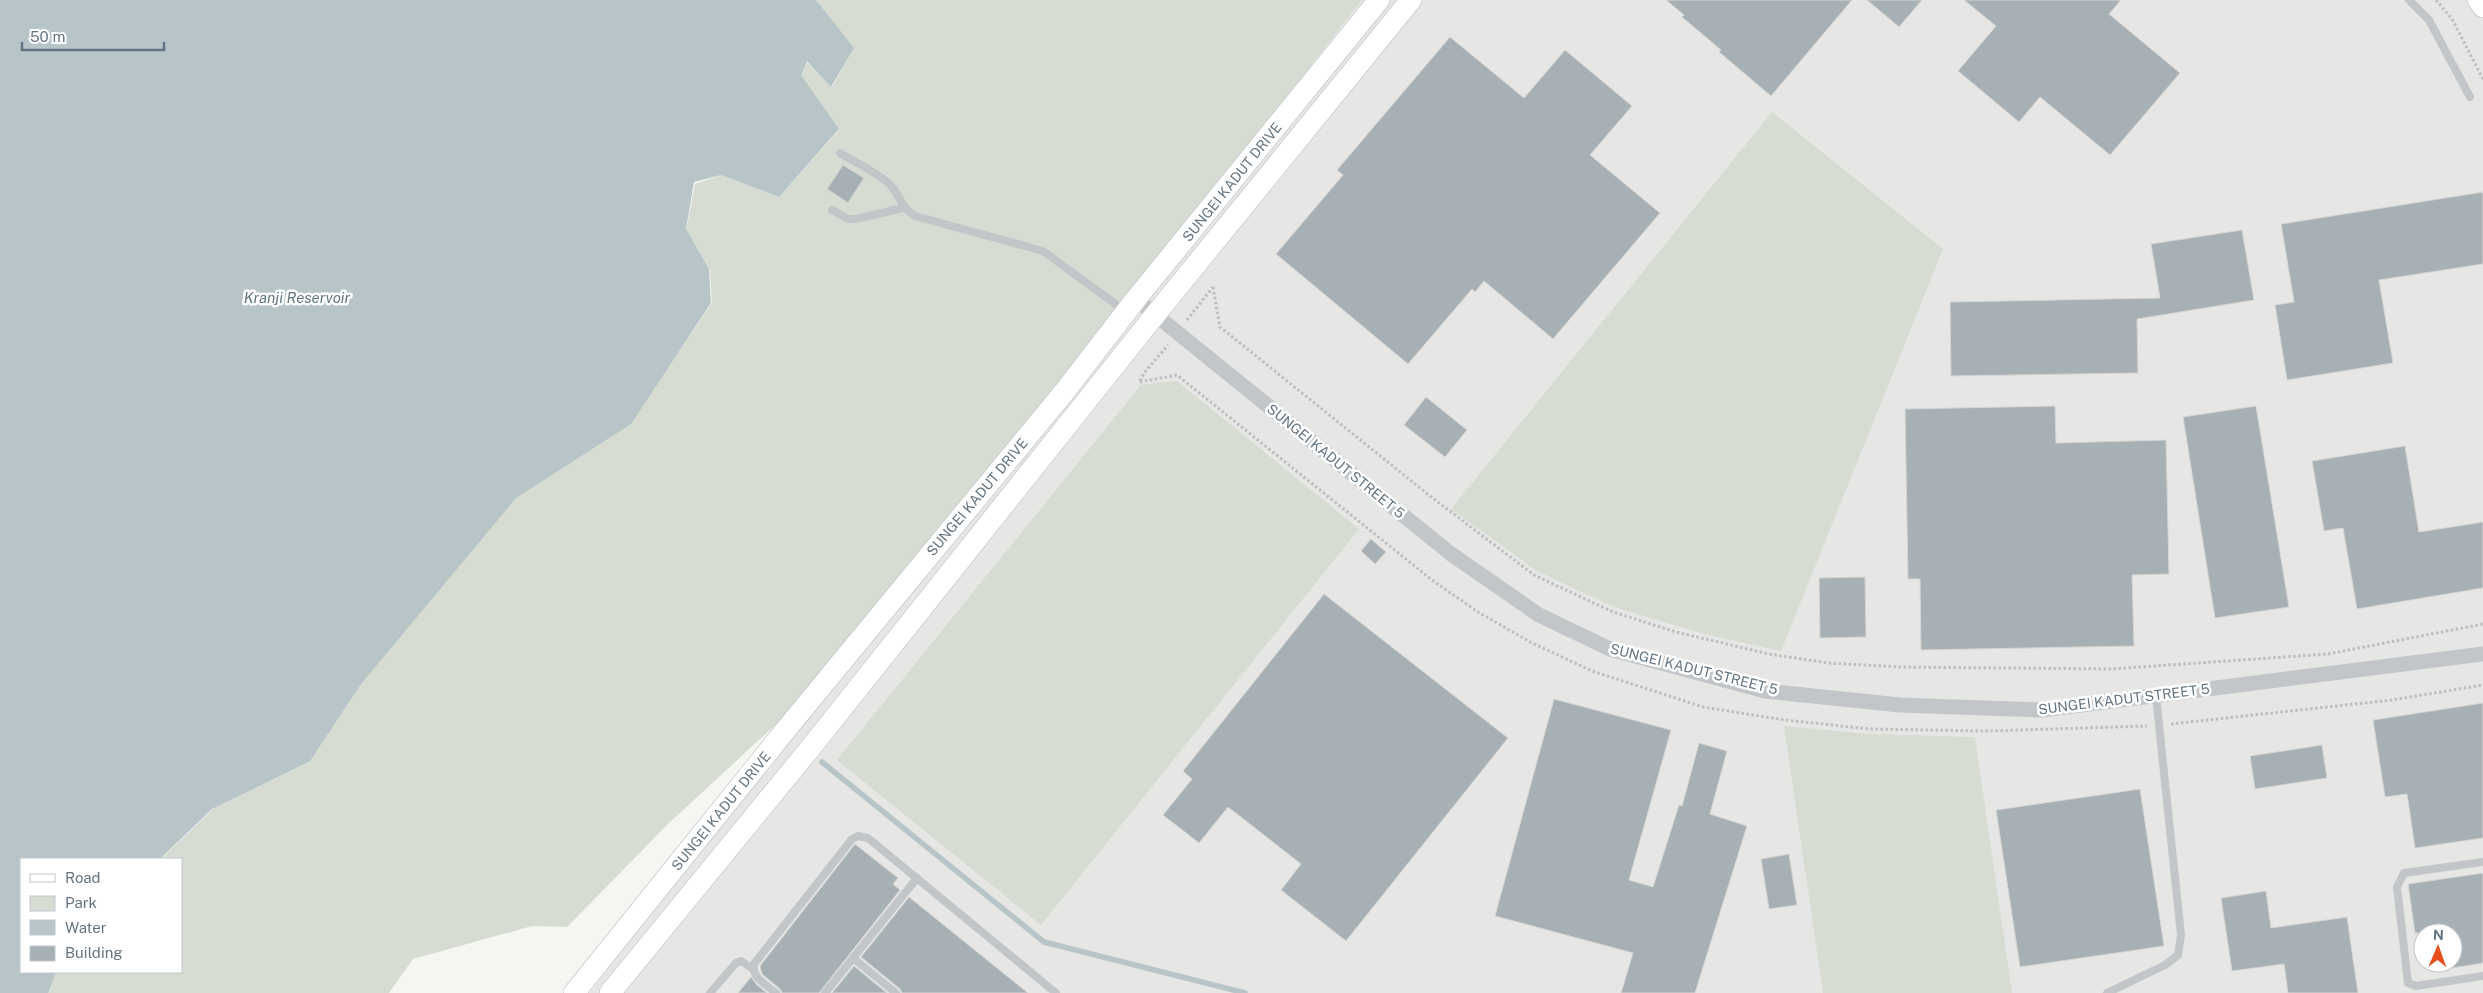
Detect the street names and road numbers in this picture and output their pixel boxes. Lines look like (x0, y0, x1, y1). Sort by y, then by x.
street label: SUNGEI KADUT DRIVE (1179, 119, 1285, 245)
street label: SUNGEI KADUT STREET 5 (1264, 401, 1408, 521)
street label: SUNGEI KADUT DRIVE (923, 435, 1031, 559)
street label: SUNGEI KADUT STREET 5 (1608, 640, 1780, 698)
street label: SUNGEI KADUT STREET 5 (2037, 681, 2211, 717)
street label: SUNGEI KADUT DRIVE (668, 748, 774, 874)

